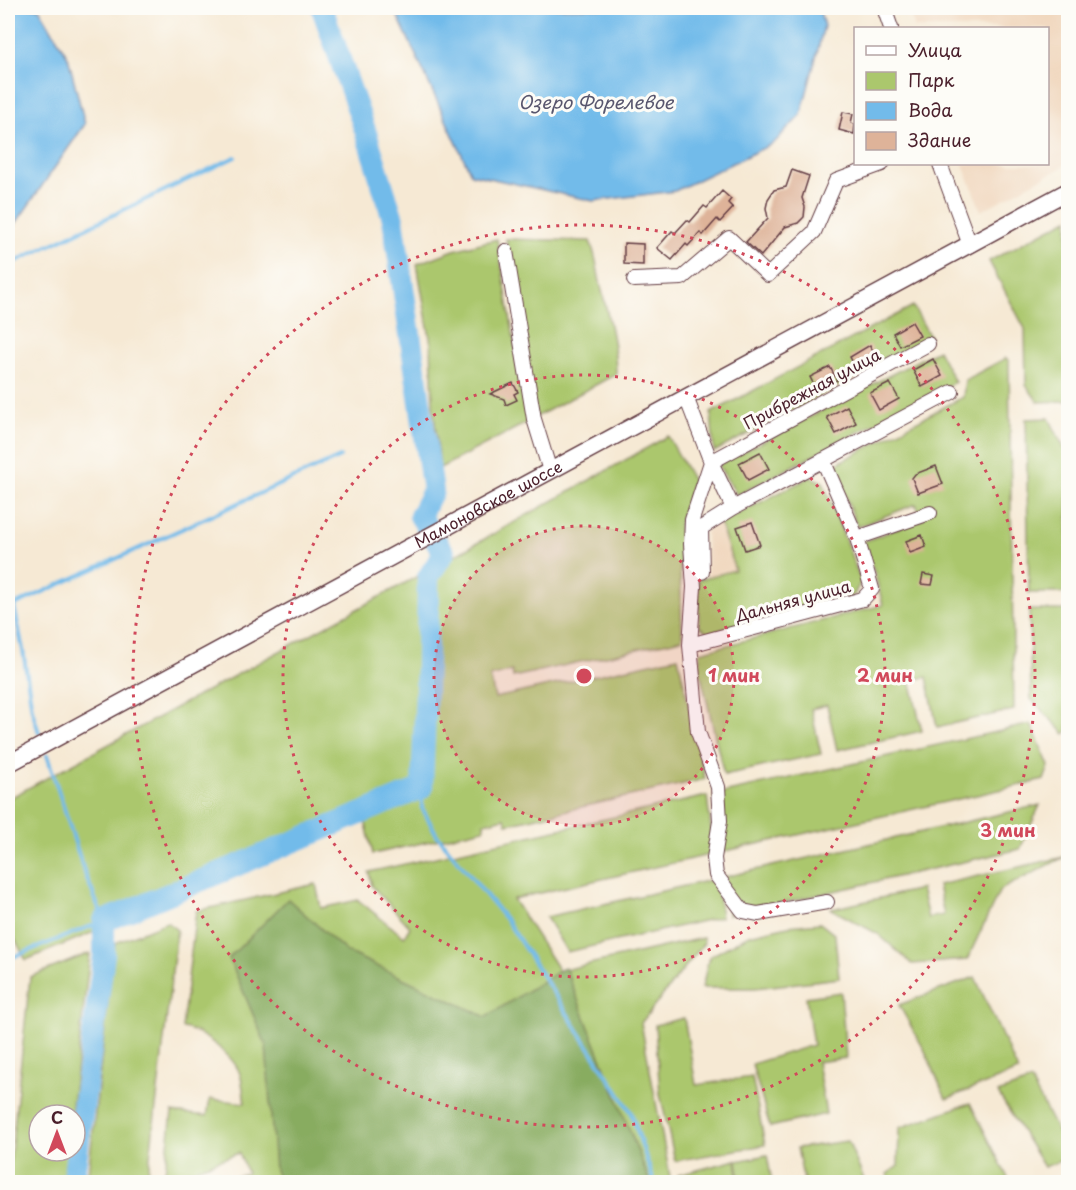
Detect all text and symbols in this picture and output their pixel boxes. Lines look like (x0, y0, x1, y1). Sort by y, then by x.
legend (854, 27, 1049, 165)
text: Улица (908, 36, 962, 63)
text: Парк (908, 66, 955, 93)
water label: Озеро Форелевое (518, 88, 675, 115)
text: Вода (908, 96, 953, 123)
text: Здание (908, 126, 971, 153)
street label: Прибрежная улица (739, 342, 884, 435)
street label: Мамоновское шоссе (410, 454, 566, 553)
street label: Дальняя улица (732, 573, 853, 627)
text: 1 мин (708, 661, 760, 688)
text: 2 мин (857, 661, 913, 688)
centre of rings (574, 666, 594, 686)
text: 3 мин (980, 816, 1036, 843)
north arrow (27, 1103, 87, 1163)
text: С (51, 1105, 63, 1129)

